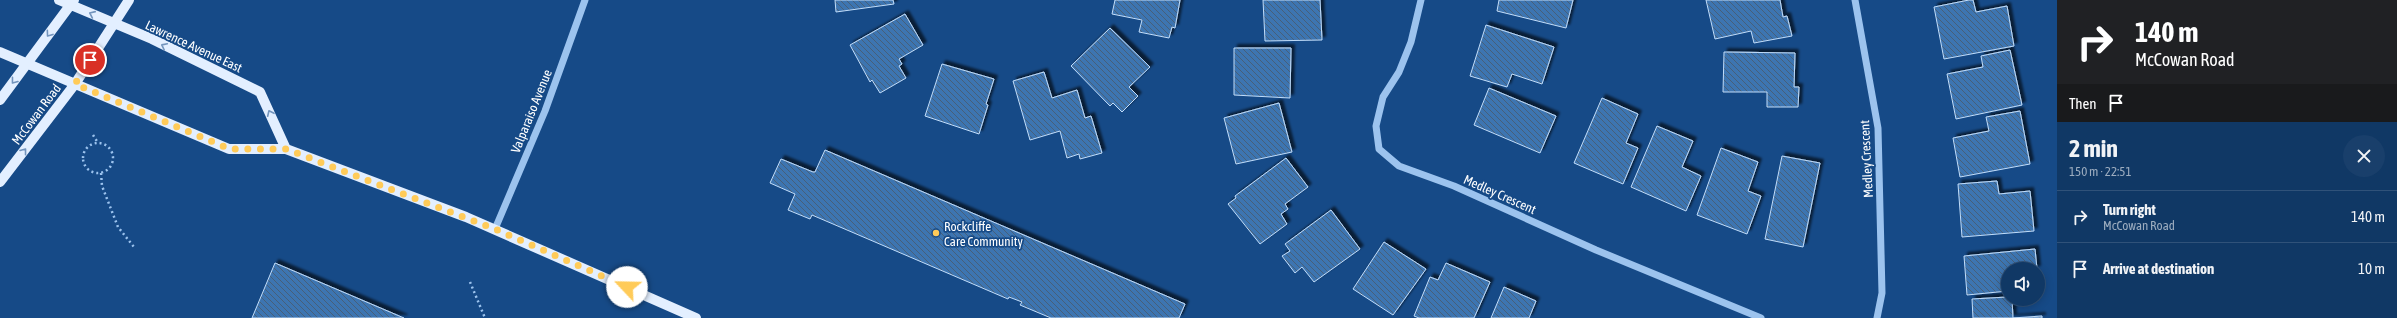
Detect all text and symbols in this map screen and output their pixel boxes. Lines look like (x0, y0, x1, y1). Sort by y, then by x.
one-way arrow (89, 11, 97, 19)
icon: right (2069, 16, 2121, 68)
text: 140 m (2135, 16, 2198, 48)
street label: Lawrence Avenue East (143, 17, 245, 76)
one-way arrow (46, 30, 54, 37)
pin (73, 43, 107, 77)
one-way arrow (161, 43, 168, 50)
icon: arrive (79, 49, 101, 71)
text: McCowan Road (2135, 49, 2235, 70)
street label: Valparaiso Avenue (508, 67, 555, 155)
one-way arrow (11, 77, 18, 84)
street label: McCowan Road (9, 81, 64, 148)
icon: arrive (2105, 92, 2127, 114)
text: Then (2069, 95, 2097, 112)
one-way arrow (267, 110, 275, 118)
street label: Medley Crescent (1857, 119, 1876, 198)
text: 2 min (2069, 135, 2118, 162)
button: close (2343, 135, 2385, 177)
one-way arrow (19, 148, 26, 155)
text: 150 m · 22:51 (2069, 164, 2132, 179)
street label: Medley Crescent (1461, 172, 1539, 217)
text: Turn right (2103, 201, 2156, 218)
icon: right (2069, 206, 2091, 228)
text: 140 m (2351, 208, 2385, 225)
text: McCowan Road (2103, 218, 2175, 233)
place label: Rockcliffe Care Community (944, 219, 1023, 249)
marker: Rockcliffe Care Community (931, 228, 941, 238)
icon: arrive (2069, 258, 2091, 280)
text: Arrive at destination (2103, 260, 2214, 277)
text: 10 m (2358, 260, 2385, 277)
map controls (2001, 262, 2045, 306)
button: sound (2001, 262, 2045, 306)
position arrow (606, 266, 648, 308)

